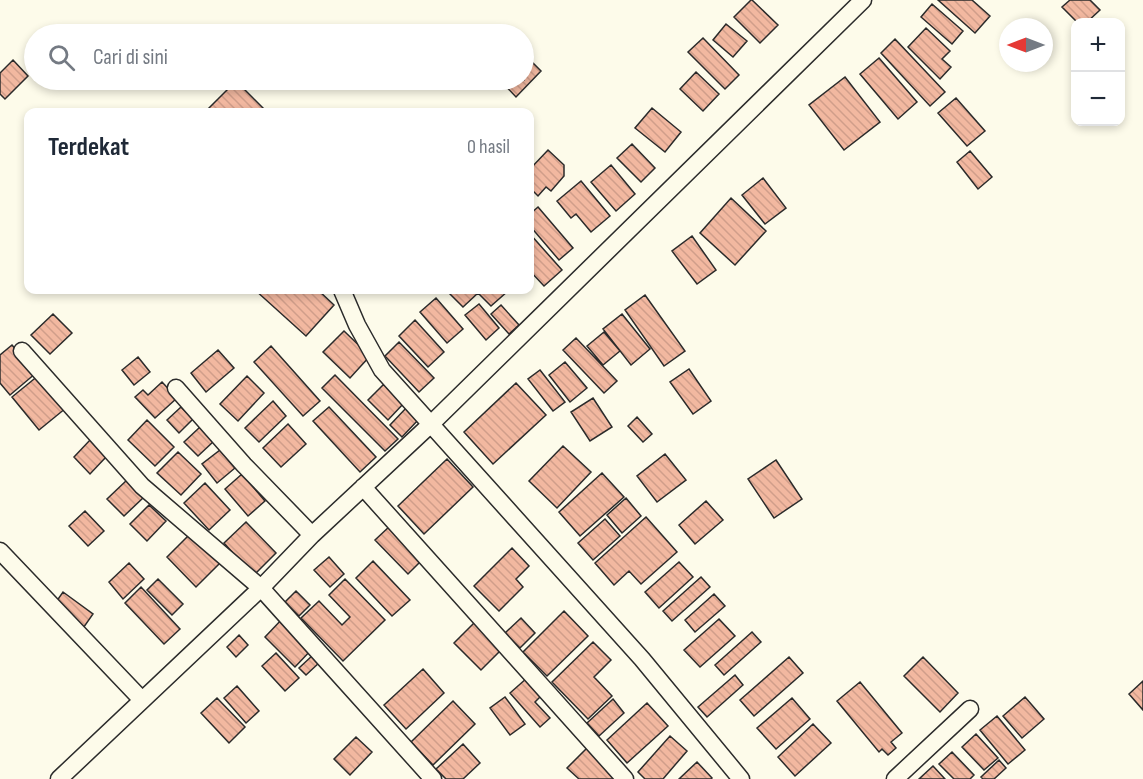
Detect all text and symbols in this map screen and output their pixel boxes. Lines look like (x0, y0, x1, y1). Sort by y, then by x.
north arrow (999, 18, 1053, 72)
map controls (1071, 18, 1125, 126)
button: + (1071, 18, 1125, 72)
search box (24, 24, 534, 90)
icon: search (45, 41, 78, 74)
text: Cari di sini (93, 44, 168, 71)
button: − (1071, 72, 1125, 126)
text: Terdekat (48, 132, 129, 163)
text: 0 hasil (467, 135, 510, 159)

